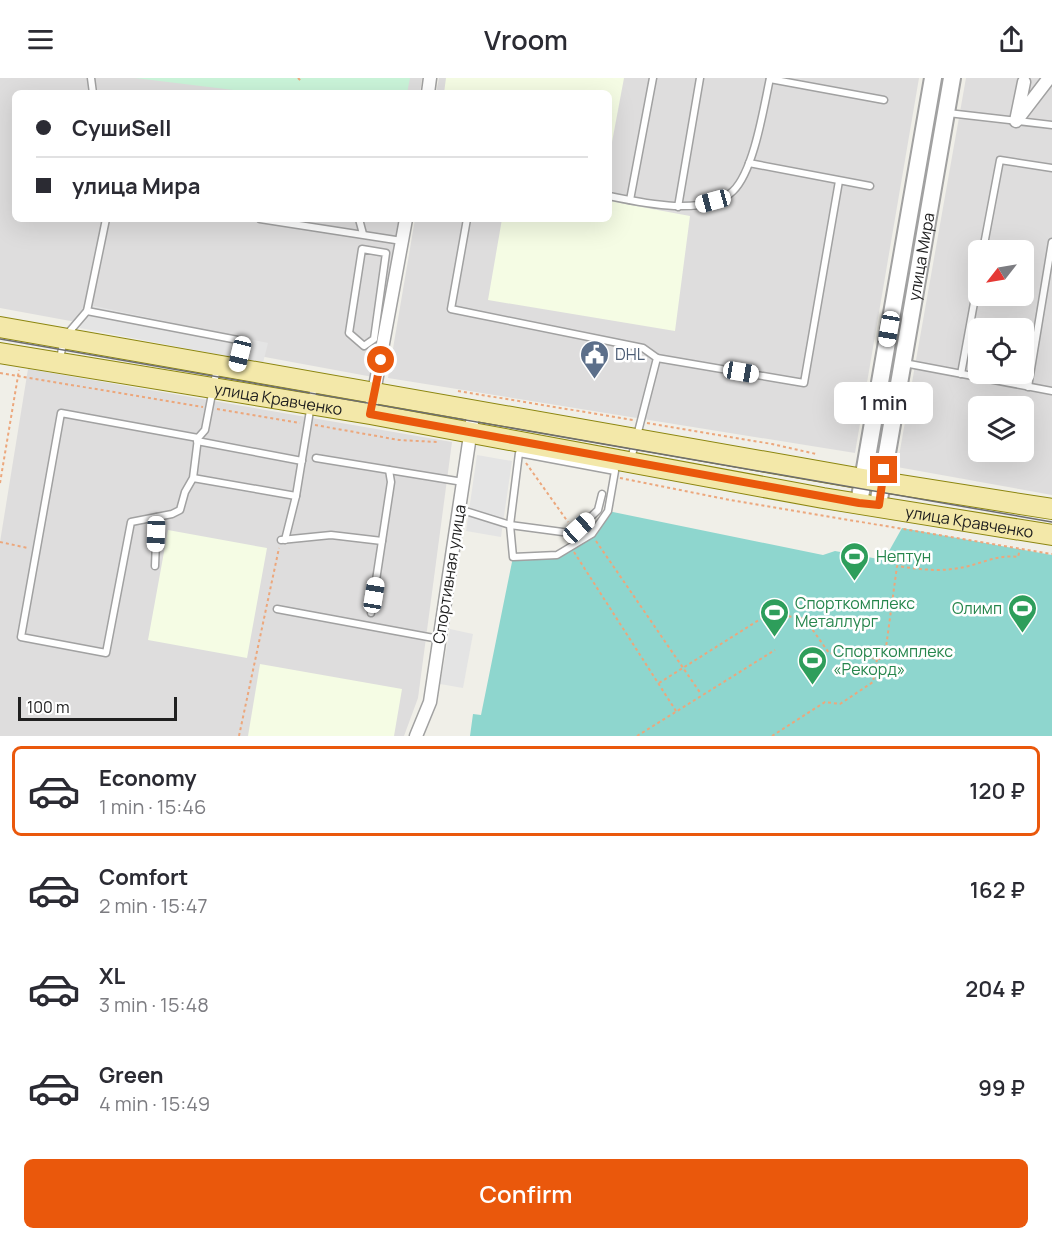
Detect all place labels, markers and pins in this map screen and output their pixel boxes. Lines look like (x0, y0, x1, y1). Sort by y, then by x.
public building icon: DHL (578, 338, 610, 380)
place label: DHL (615, 343, 645, 365)
sports icon: Нептун (839, 540, 871, 582)
place label: Нептун (876, 545, 931, 567)
place label: Спорткомплекс Металлург (795, 592, 915, 632)
sports icon: Олимп (1007, 592, 1039, 634)
sports icon: Спорткомплекс Металлург (758, 596, 790, 638)
place label: Олимп (952, 597, 1002, 619)
place label: Спорткомплекс «Рекорд» (833, 640, 953, 680)
sports icon: Спорткомплекс «Рекорд» (796, 644, 828, 686)

